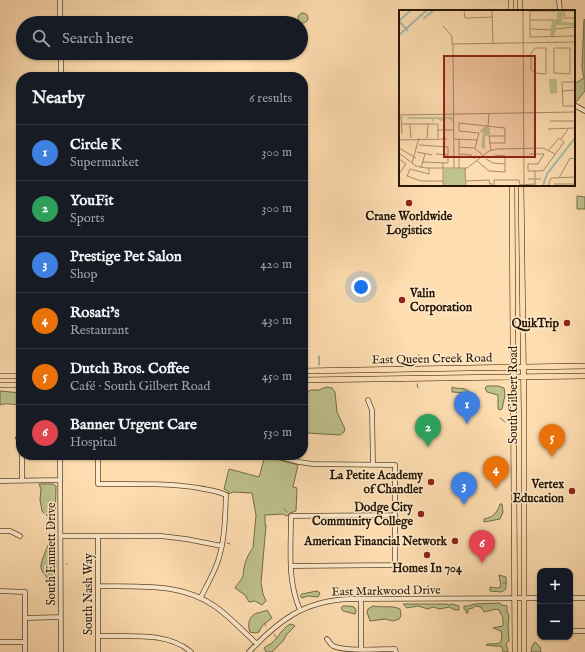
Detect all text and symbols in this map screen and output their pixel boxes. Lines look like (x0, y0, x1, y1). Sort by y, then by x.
inset map (399, 10, 575, 186)
search box (16, 16, 308, 60)
icon: search (30, 27, 52, 49)
text: Search here (62, 29, 133, 48)
text: Nearby (32, 88, 85, 109)
text: 6 results (249, 90, 292, 107)
text: Circle K (70, 135, 122, 154)
text: 1 (43, 144, 47, 161)
text: 300 m (261, 144, 292, 161)
text: Supermarket (70, 154, 139, 171)
text: YouFit (70, 191, 114, 210)
marker: Crane Worldwide Logistics (404, 198, 414, 208)
text: 2 (42, 200, 48, 217)
text: 300 m (261, 200, 292, 217)
place label: Crane Worldwide Logistics (366, 209, 453, 239)
text: Sports (70, 210, 105, 227)
text: Prestige Pet Salon (70, 247, 182, 266)
text: 3 (43, 256, 47, 273)
text: 420 m (260, 256, 292, 273)
text: Shop (70, 266, 98, 283)
your location (351, 277, 371, 297)
place label: Valin Corporation (409, 286, 473, 316)
marker: Valin Corporation (397, 295, 407, 305)
text: Rosati's (70, 303, 120, 322)
text: 4 (42, 312, 48, 329)
text: 430 m (262, 312, 292, 329)
place label: QuikTrip (512, 316, 559, 332)
marker: QuikTrip (562, 318, 572, 328)
text: Restaurant (70, 322, 129, 339)
street label: South Gilbert Road (506, 345, 521, 444)
street label: East Queen Creek Road (372, 350, 493, 368)
text: Dutch Bros. Coffee (70, 359, 189, 378)
text: 5 (43, 368, 47, 385)
text: 450 m (262, 368, 292, 385)
text: Café · South Gilbert Road (70, 378, 210, 395)
pin: 1 (454, 391, 480, 424)
pin: 2 (415, 414, 441, 447)
text: Banner Urgent Care (70, 415, 197, 434)
text: 6 (42, 424, 48, 441)
text: 530 m (263, 424, 292, 441)
pin: 5 (539, 424, 565, 457)
text: Hospital (70, 434, 117, 451)
pin: 4 (483, 456, 509, 489)
place label: La Petite Academy of Chandler (328, 468, 424, 497)
pin: 3 (451, 472, 477, 505)
marker: La Petite Academy of Chandler (426, 477, 436, 487)
place label: Vertex Education (513, 477, 565, 506)
marker: Vertex Education (567, 486, 577, 496)
place label: Dodge City Community College (312, 500, 414, 530)
street label: South Emmett Drive (44, 502, 59, 606)
marker: Dodge City Community College (416, 509, 426, 519)
pin: 6 (469, 530, 495, 563)
place label: American Financial Network (303, 534, 448, 549)
marker: American Financial Network (450, 536, 460, 546)
marker: Homes In 704 (422, 550, 432, 560)
street label: South Nash Way (81, 553, 96, 635)
place label: Homes In 704 (392, 561, 463, 576)
map controls (537, 568, 573, 640)
button: + (537, 568, 573, 604)
street label: East Markwood Drive (331, 583, 441, 599)
button: − (537, 604, 573, 640)

